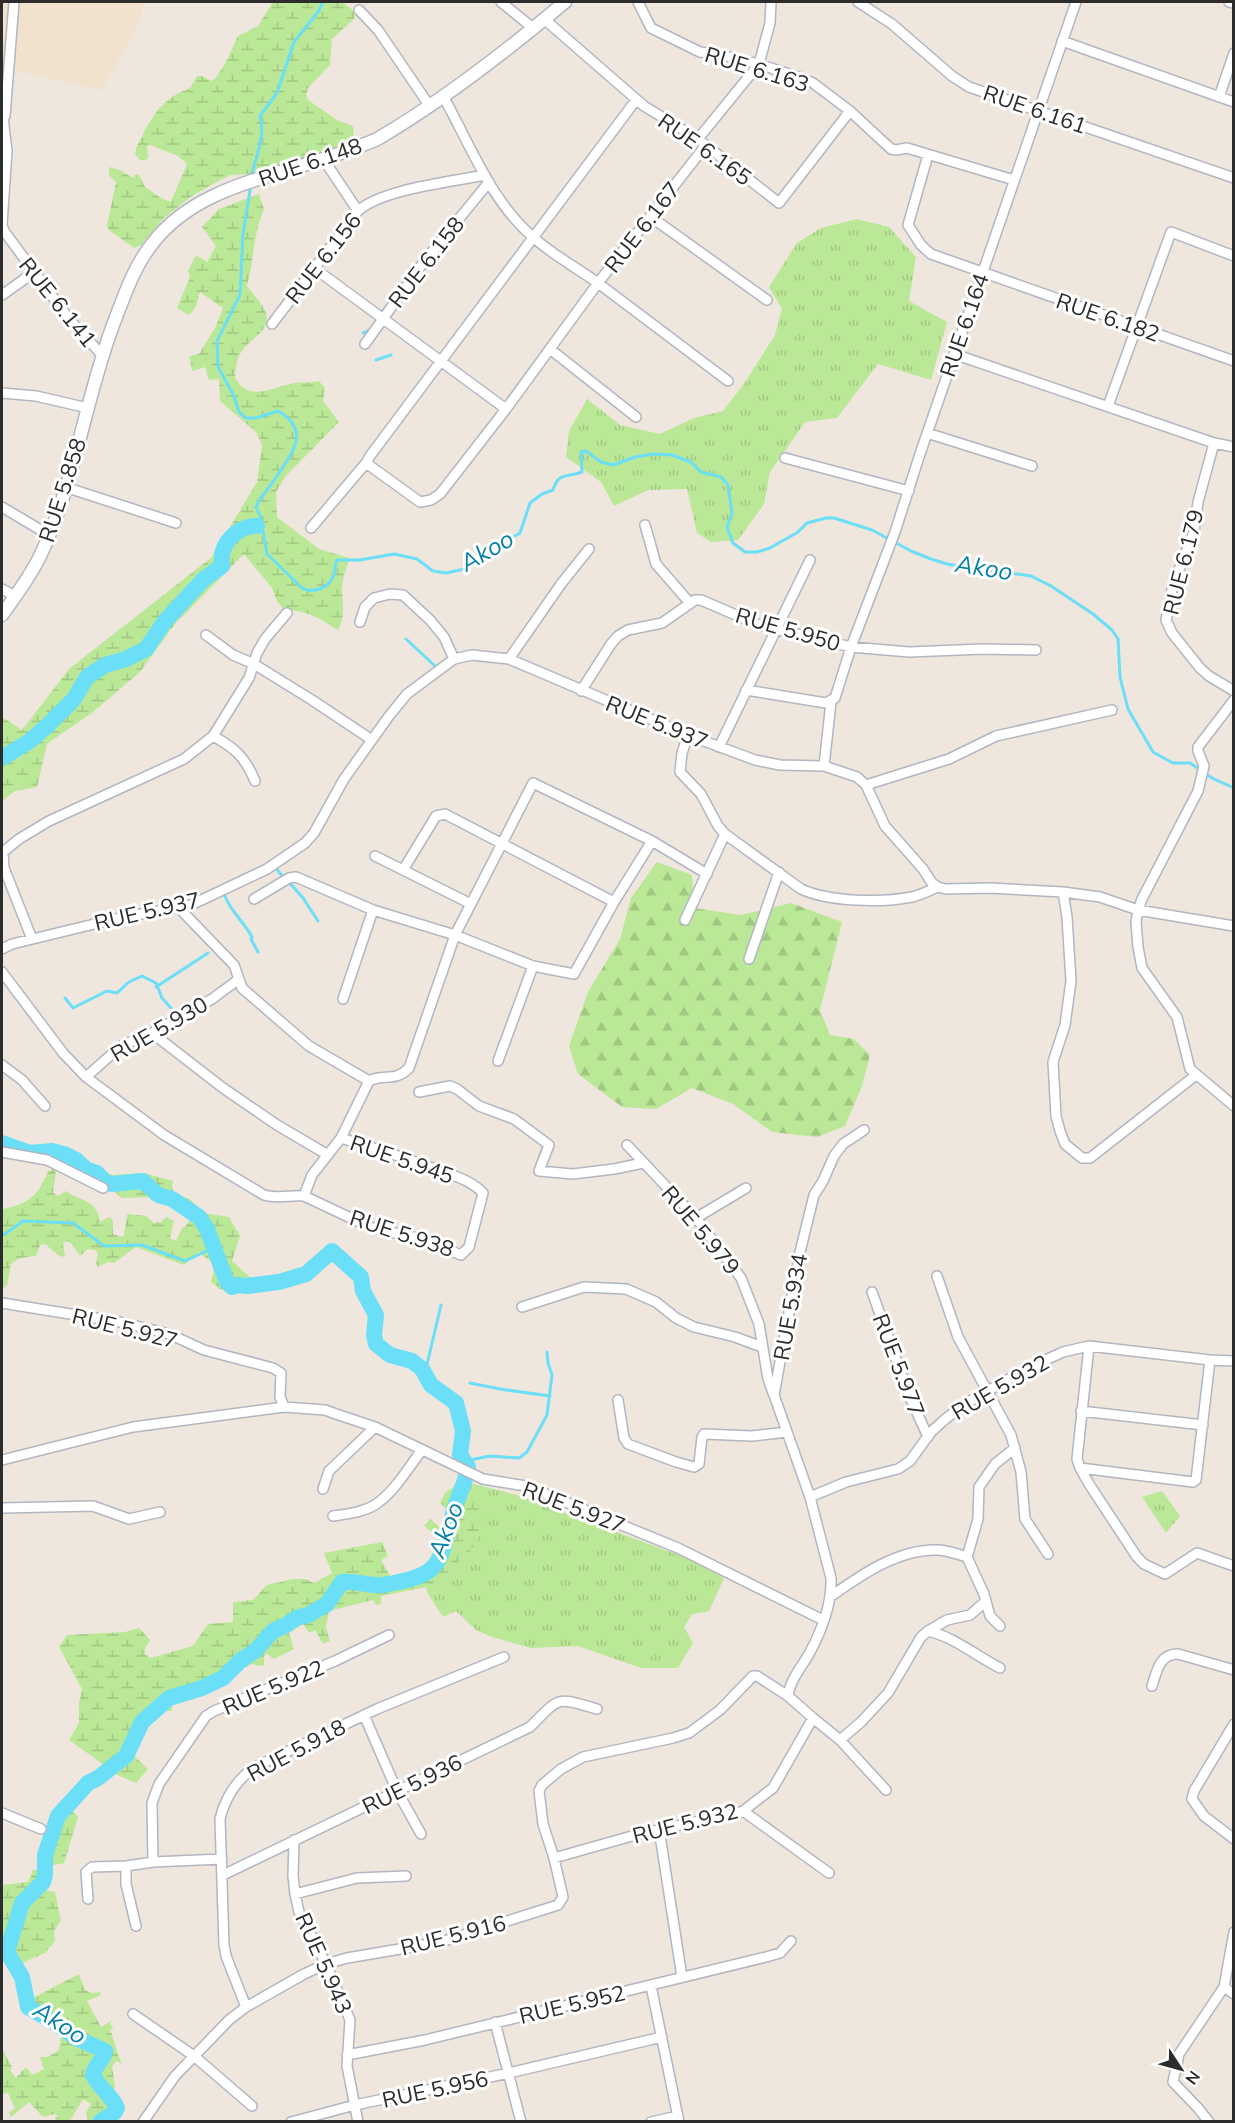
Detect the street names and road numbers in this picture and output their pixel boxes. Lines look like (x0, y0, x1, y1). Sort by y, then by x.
street label: RUE 6.163 (701, 40, 813, 98)
street label: RUE 6.161 (979, 78, 1091, 140)
street label: RUE 6.165 (653, 107, 757, 191)
street label: RUE 6.148 (254, 131, 366, 193)
street label: RUE 6.167 (598, 176, 686, 278)
street label: RUE 6.156 (279, 207, 367, 309)
street label: RUE 6.158 (382, 211, 470, 313)
street label: RUE 6.141 (13, 251, 103, 353)
street label: RUE 6.164 (933, 269, 995, 381)
street label: RUE 6.182 (1052, 286, 1164, 348)
street label: RUE 5.858 (32, 434, 92, 546)
street label: RUE 6.179 (1156, 506, 1210, 618)
street label: RUE 5.950 (732, 601, 844, 657)
street label: RUE 5.937 (602, 689, 712, 755)
street label: RUE 5.937 (91, 885, 203, 937)
street label: RUE 5.930 (105, 990, 213, 1068)
street label: RUE 5.945 (346, 1128, 458, 1190)
street label: RUE 5.979 (656, 1180, 746, 1280)
street label: RUE 5.938 (346, 1203, 458, 1263)
street label: RUE 5.934 (767, 1251, 813, 1363)
street label: RUE 5.927 (69, 1301, 181, 1355)
street label: RUE 5.977 (867, 1310, 931, 1420)
street label: RUE 5.932 (946, 1348, 1054, 1426)
street label: RUE 5.927 (519, 1475, 629, 1539)
street label: RUE 5.922 (218, 1653, 328, 1721)
street label: RUE 5.918 (242, 1712, 350, 1788)
street label: RUE 5.936 (357, 1748, 467, 1820)
street label: RUE 5.932 (629, 1796, 741, 1850)
street label: RUE 5.943 (289, 1908, 359, 2018)
street label: RUE 5.916 (397, 1908, 509, 1962)
street label: RUE 5.952 (516, 1978, 628, 2030)
street label: RUE 5.956 (379, 2064, 491, 2114)

